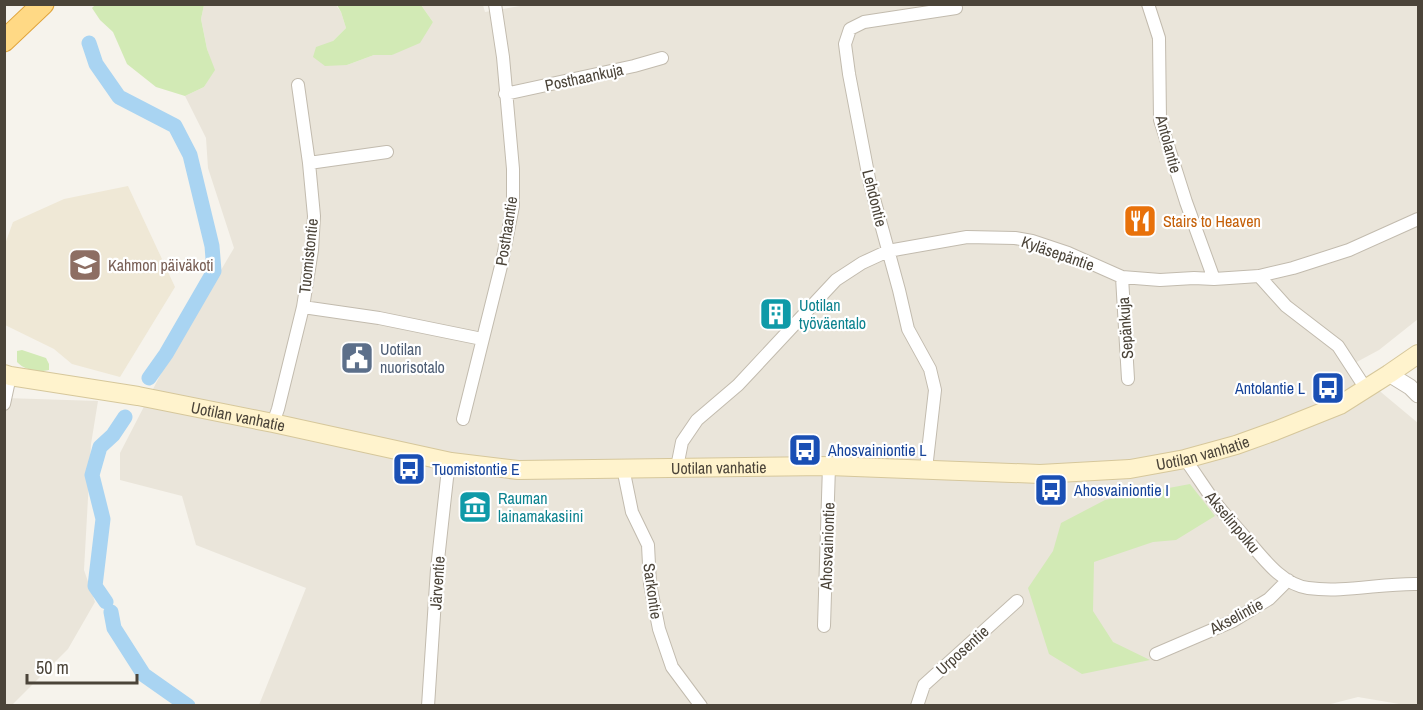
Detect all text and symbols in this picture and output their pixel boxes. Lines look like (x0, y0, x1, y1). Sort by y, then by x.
street label: Posthaankuja (543, 58, 626, 96)
street label: Antolantie (1150, 112, 1187, 175)
street label: Lehdontie (857, 167, 893, 229)
street label: Posthaantie (490, 195, 522, 267)
restaurant icon: Stairs to Heaven (1122, 203, 1158, 239)
place label: Stairs to Heaven (1163, 210, 1261, 232)
street label: Tuomistontie (293, 217, 323, 295)
street label: Kyläsepäntie (1019, 230, 1097, 276)
school or university icon: Kahmon päiväkoti (67, 247, 103, 283)
place label: Kahmon päiväkoti (108, 254, 214, 276)
place label: Uotilan työväentalo (799, 294, 866, 334)
building icon: Uotilan työväentalo (758, 296, 794, 332)
street label: Sepänkuja (1112, 296, 1138, 360)
place label: Uotilan nuorisotalo (380, 338, 445, 378)
public building icon: Uotilan nuorisotalo (339, 340, 375, 376)
bus stop icon: Antolantie L (1310, 370, 1346, 406)
place label: Antolantie L (1234, 377, 1306, 399)
street label: Uotilan vanhatie (189, 396, 287, 436)
street label: Uotilan vanhatie (1154, 430, 1252, 475)
bus stop icon: Ahosvainiontie L (787, 432, 823, 468)
place label: Ahosvainiontie L (827, 439, 927, 461)
bus stop icon: Tuomistontie E (391, 451, 427, 487)
street label: Uotilan vanhatie (671, 456, 767, 479)
place label: Tuomistontie E (432, 458, 520, 480)
bus stop icon: Ahosvainiontie I (1033, 472, 1069, 508)
place label: Ahosvainiontie I (1073, 479, 1169, 501)
street label: Akselinpolku (1200, 486, 1265, 558)
place label: Rauman lainamakasiini (498, 487, 583, 527)
museum icon: Rauman lainamakasiini (457, 489, 493, 525)
street label: Ahosvainiontie (814, 502, 840, 591)
street label: Järventie (424, 555, 450, 611)
street label: Sarkontie (638, 562, 668, 620)
street label: Akselintie (1205, 593, 1267, 640)
street label: Urposentie (931, 620, 993, 680)
scale bar (27, 647, 136, 685)
text: 50 m (36, 655, 69, 680)

